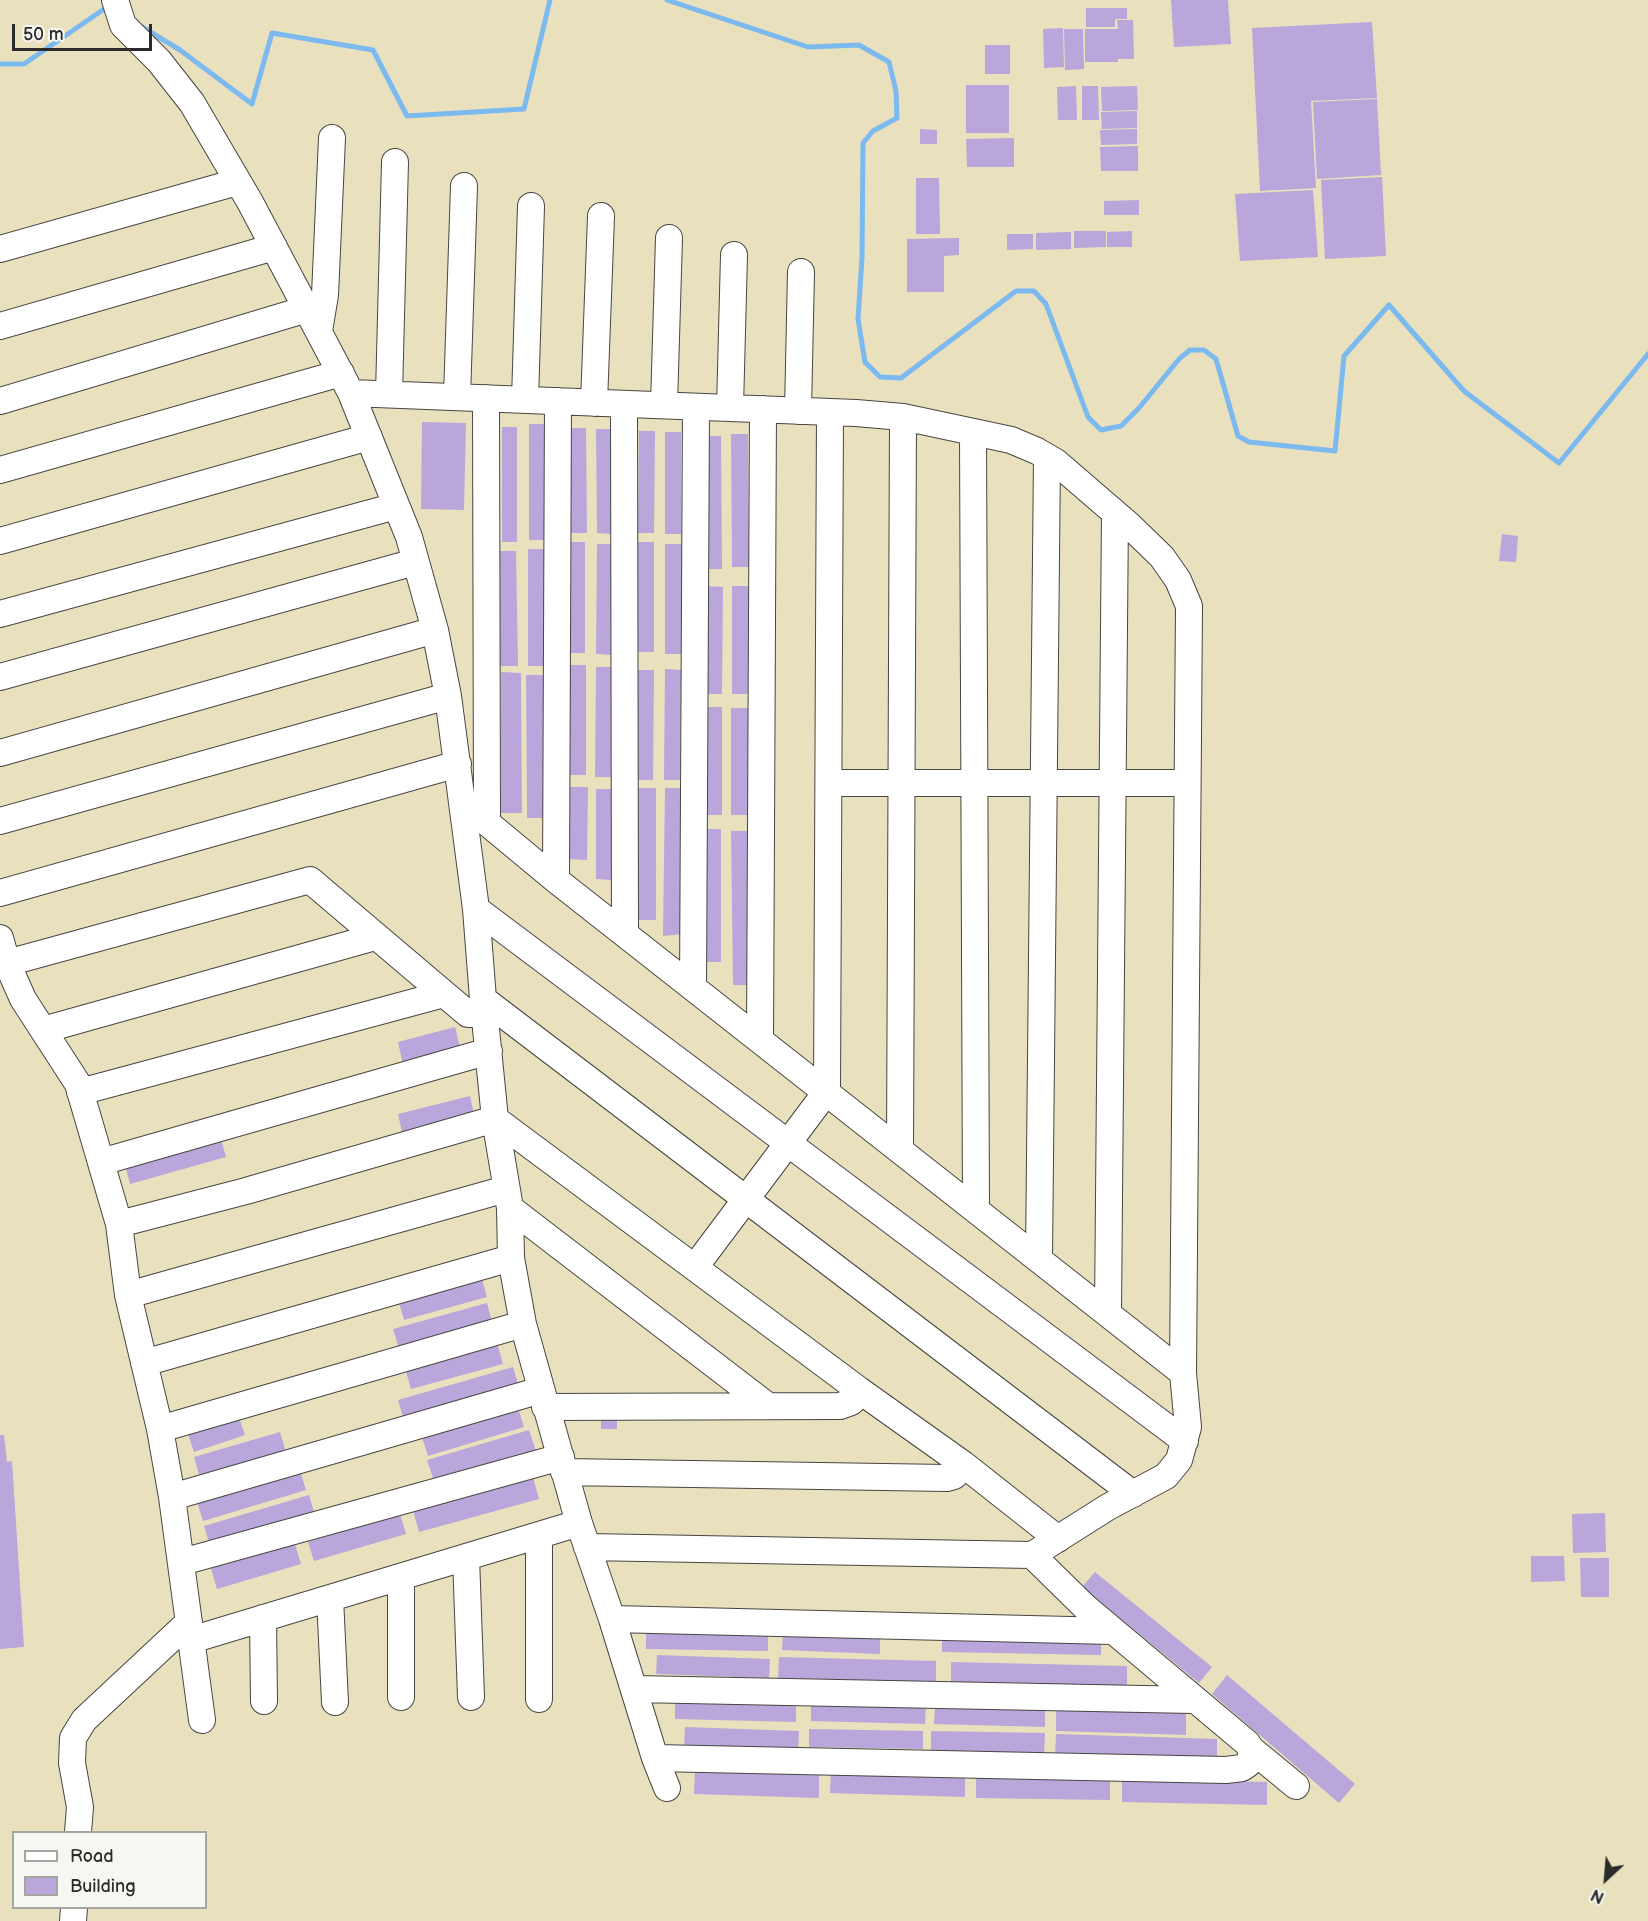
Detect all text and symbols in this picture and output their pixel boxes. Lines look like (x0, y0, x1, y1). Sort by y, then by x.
scale bar (15, 12, 154, 50)
text: 50 m (23, 24, 64, 45)
legend (12, 1831, 207, 1909)
text: Road (70, 1846, 114, 1867)
north arrow (1576, 1849, 1636, 1909)
text: Building (70, 1876, 136, 1897)
text: N (1588, 1884, 1607, 1907)

